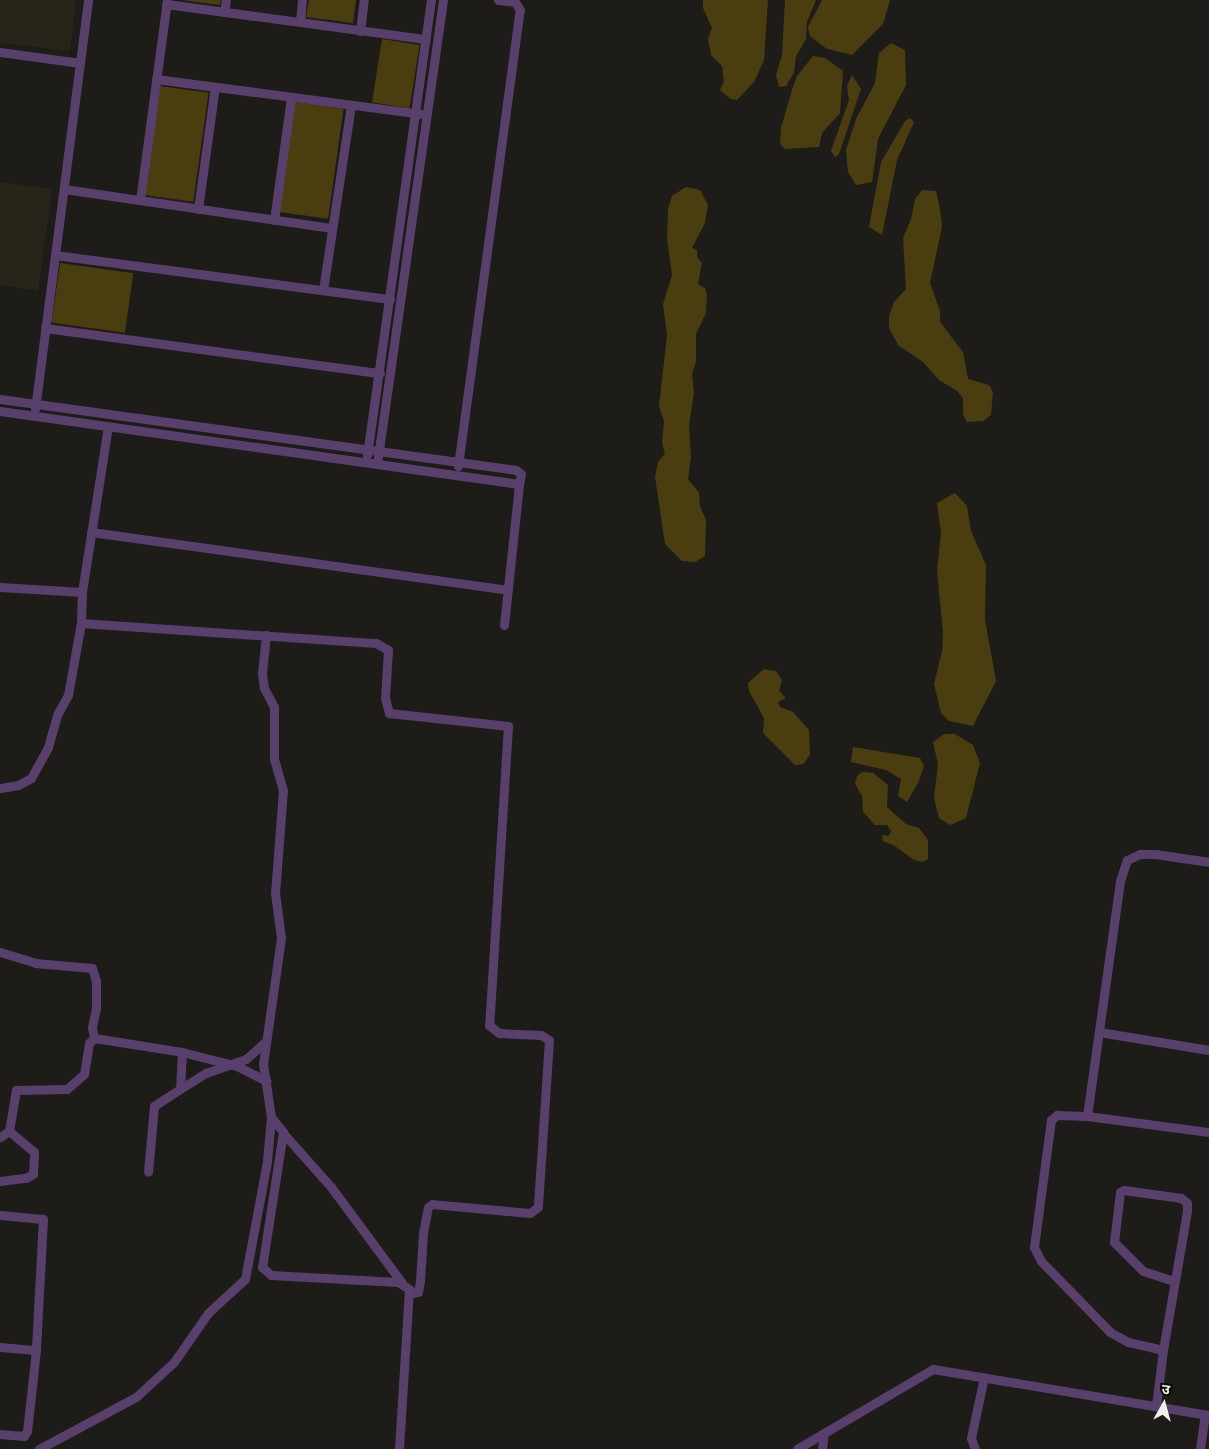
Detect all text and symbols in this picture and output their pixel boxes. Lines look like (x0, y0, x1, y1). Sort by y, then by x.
north arrow (1139, 1379, 1189, 1429)
text: उ (1161, 1380, 1171, 1399)

